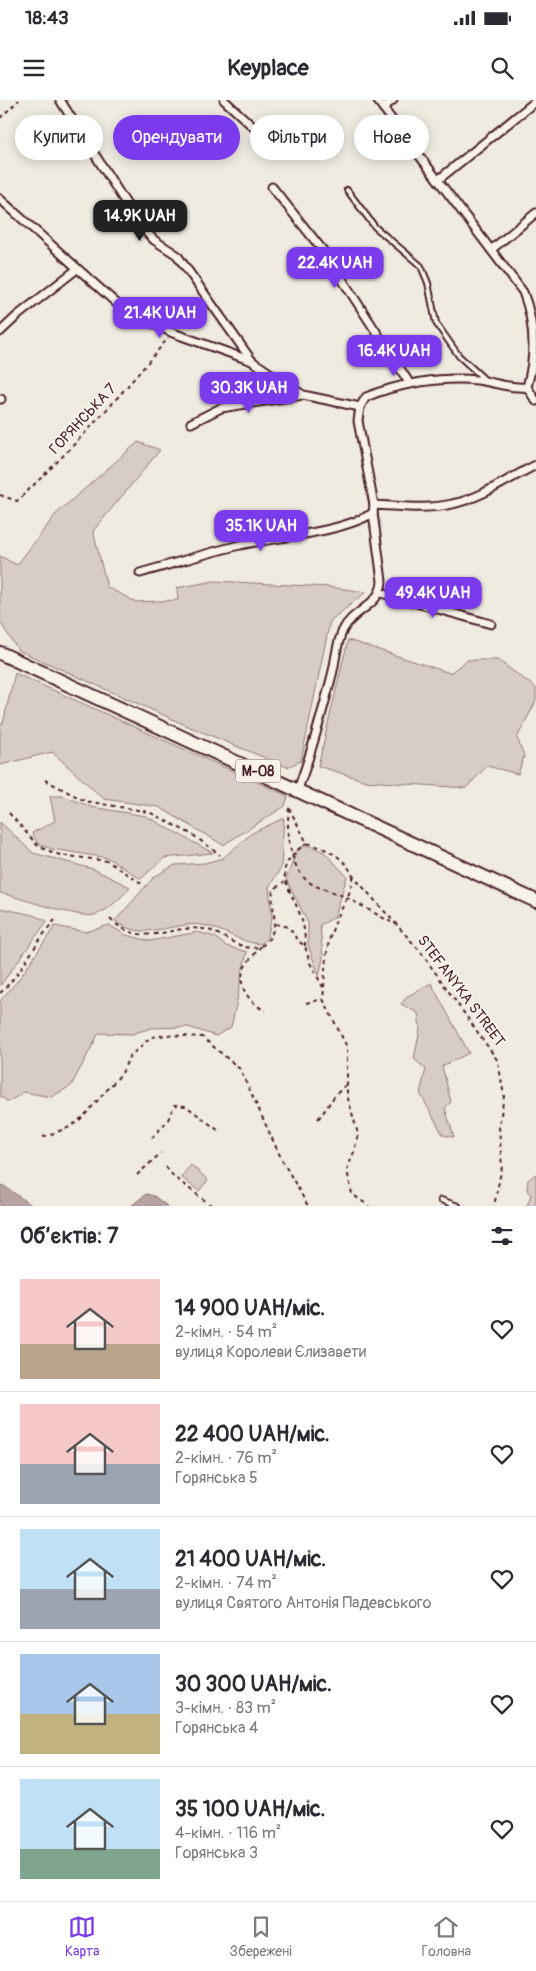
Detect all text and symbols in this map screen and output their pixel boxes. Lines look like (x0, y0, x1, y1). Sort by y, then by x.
text: 18:43 (25, 6, 69, 30)
icon: menu (20, 54, 48, 82)
text: Keyplace (227, 54, 309, 82)
icon: search (488, 54, 516, 82)
chip: Купити (15, 115, 103, 160)
chip: Орендувати (113, 115, 240, 160)
chip: Фільтри (250, 115, 344, 160)
chip: Нове (354, 115, 429, 160)
pin: 14.9K UAH (83, 200, 197, 242)
text: 14.9K UAH (104, 206, 176, 226)
pin: 22.4K UAH (278, 246, 392, 289)
text: 22.4K UAH (298, 253, 372, 273)
pin: 21.4K UAH (103, 296, 217, 339)
text: 21.4K UAH (124, 303, 196, 323)
pin: 16.4K UAH (337, 334, 451, 377)
text: 16.4K UAH (358, 341, 430, 361)
pin: 30.3K UAH (192, 372, 306, 414)
text: 30.3K UAH (211, 378, 287, 398)
street label: ГОРЯНСЬКА 7 (45, 380, 121, 458)
pin: 35.1K UAH (204, 510, 318, 552)
text: 35.1K UAH (225, 516, 297, 536)
pin: 49.4K UAH (376, 576, 490, 619)
text: 49.4K UAH (396, 583, 470, 603)
road number: М-08 (236, 759, 280, 782)
street label: STEFANYKA STREET (413, 932, 509, 1050)
icon: filters (488, 1222, 516, 1250)
text: Об’єктів: 7 (20, 1223, 118, 1250)
text: 14 900 UAH/міс. (175, 1295, 325, 1322)
icon: home (60, 1299, 120, 1359)
icon: heart (488, 1315, 516, 1343)
text: 2-кімн. · 54 m² (175, 1322, 277, 1342)
text: вулиця Королеви Єлизавети (175, 1342, 366, 1362)
text: 22 400 UAH/міс. (175, 1421, 330, 1448)
icon: home (60, 1424, 120, 1484)
icon: heart (488, 1440, 516, 1468)
text: 2-кімн. · 76 m² (175, 1448, 277, 1468)
text: Горянська 5 (175, 1468, 258, 1488)
text: 21 400 UAH/міс. (175, 1546, 326, 1573)
icon: home (60, 1549, 120, 1609)
icon: heart (488, 1565, 516, 1593)
text: 2-кімн. · 74 m² (175, 1573, 277, 1593)
text: вулиця Святого Антонія Падевського (175, 1593, 431, 1613)
text: 30 300 UAH/міс. (175, 1671, 332, 1698)
icon: home (60, 1674, 120, 1734)
icon: heart (488, 1690, 516, 1718)
text: 3-кімн. · 83 m² (175, 1698, 276, 1718)
text: Горянська 4 (175, 1718, 258, 1738)
text: 35 100 UAH/міс. (175, 1796, 325, 1823)
icon: home (60, 1799, 120, 1859)
icon: heart (488, 1815, 516, 1843)
text: 4-кімн. · 116 m² (175, 1823, 281, 1843)
text: Горянська 3 (175, 1843, 258, 1863)
tab: Карта (65, 1913, 100, 1960)
tab: Збережені (229, 1913, 292, 1960)
tab: Головна (422, 1913, 471, 1960)

